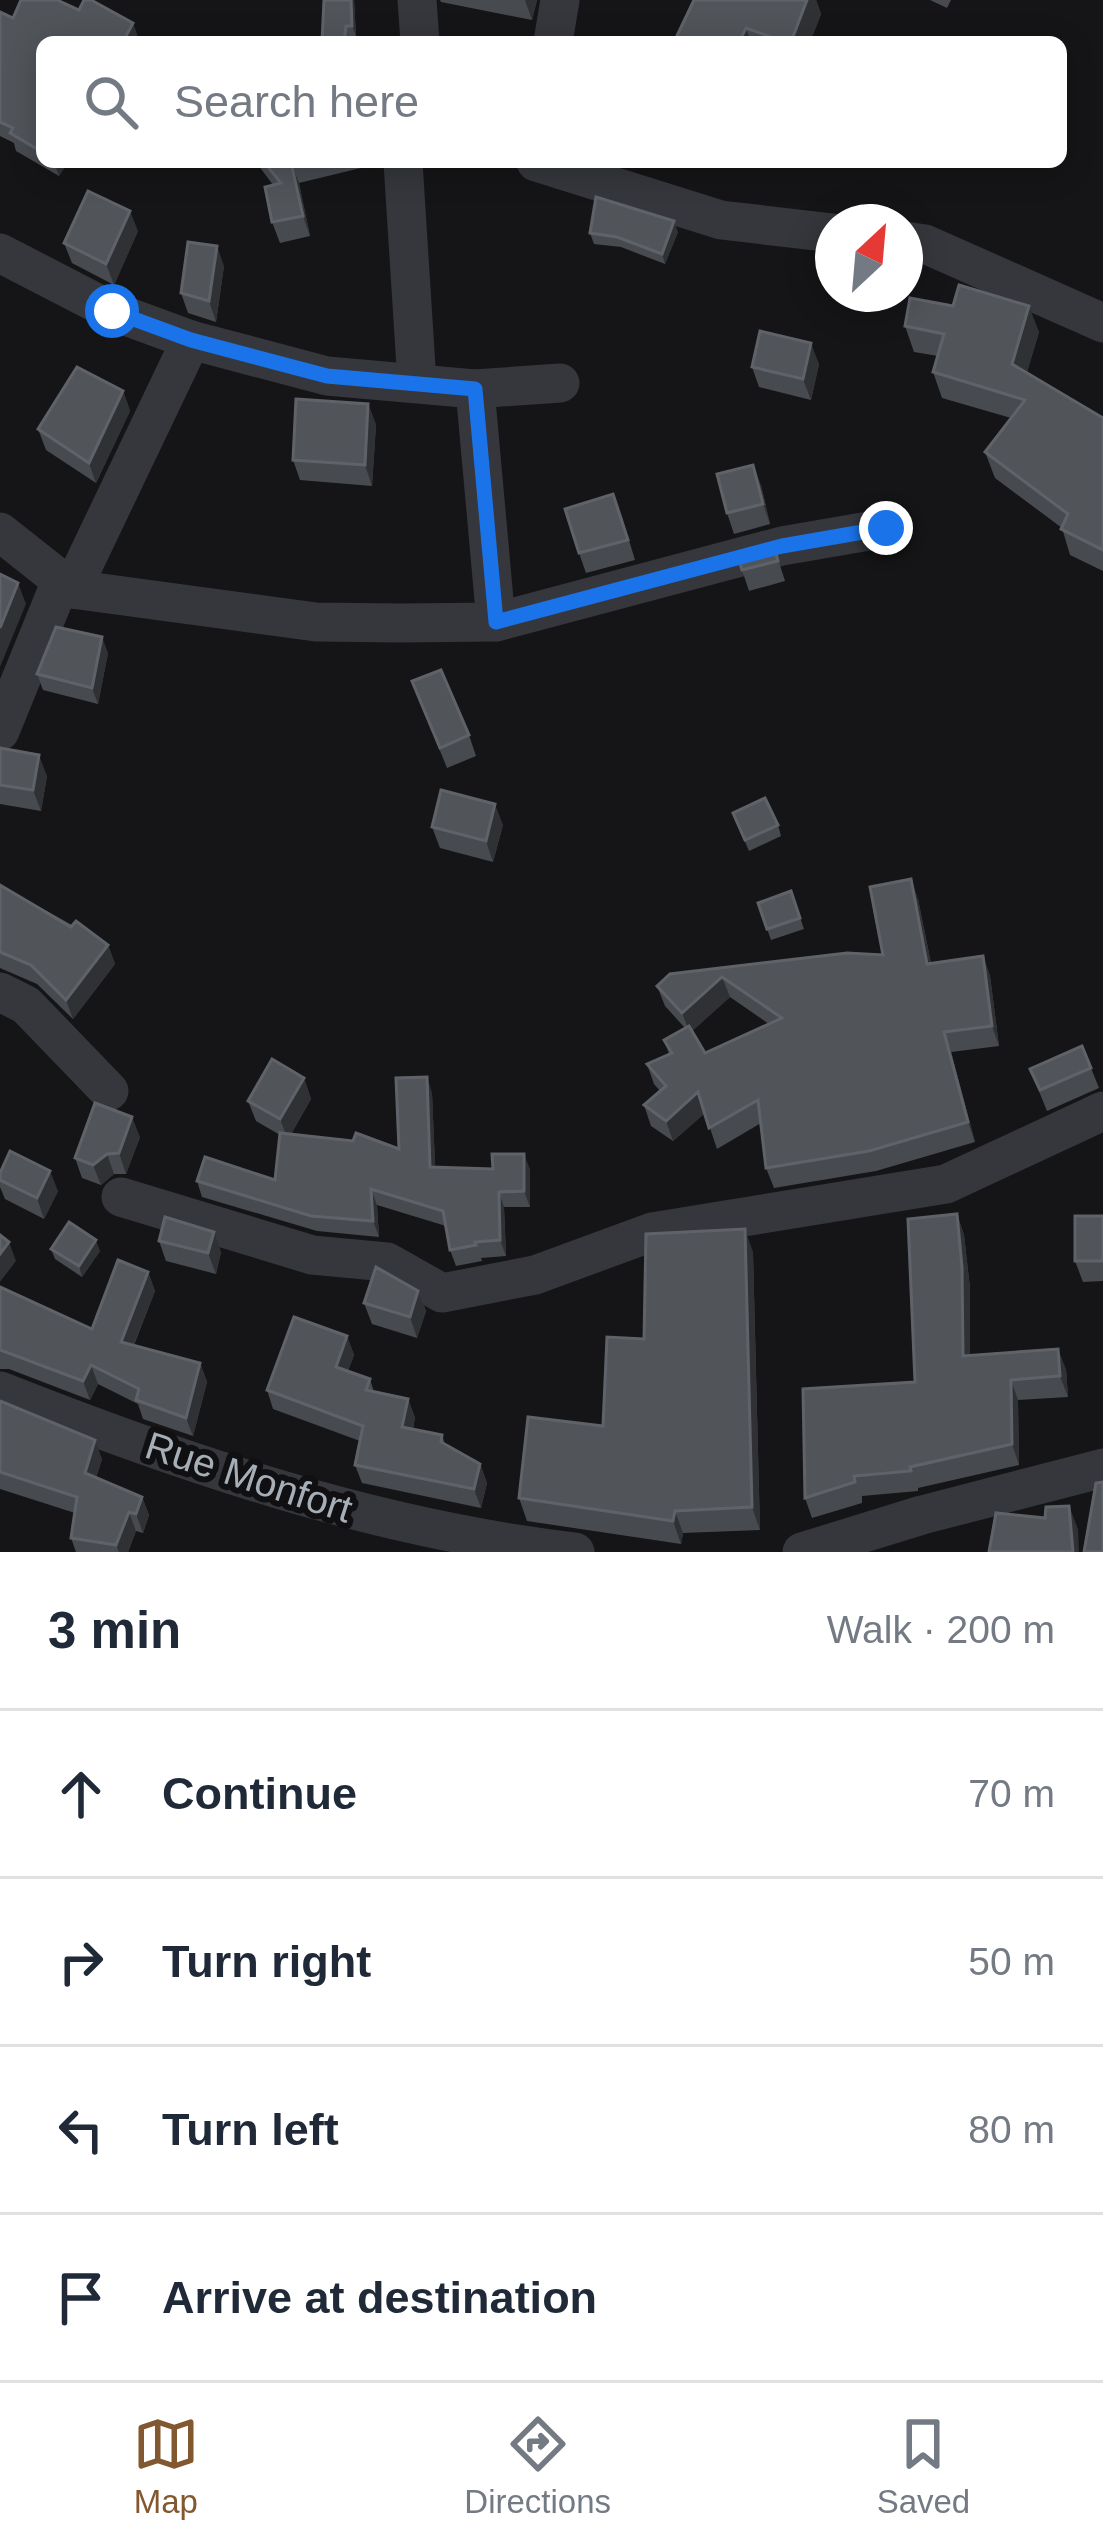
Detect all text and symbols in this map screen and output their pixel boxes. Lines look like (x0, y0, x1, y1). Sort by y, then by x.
search box (36, 36, 1067, 168)
icon: search (78, 69, 144, 135)
text: Search here (174, 76, 419, 127)
north arrow (815, 204, 923, 312)
route start (85, 284, 139, 338)
route end (859, 501, 913, 555)
street label: Rue Monfort (140, 1423, 358, 1531)
text: 3 min (48, 1602, 181, 1659)
text: Walk · 200 m (827, 1608, 1055, 1651)
icon: ahead (48, 1761, 114, 1827)
text: Continue (162, 1768, 357, 1819)
text: 70 m (968, 1772, 1055, 1815)
icon: right (48, 1929, 114, 1995)
text: Turn right (162, 1936, 371, 1987)
text: 50 m (968, 1940, 1055, 1983)
icon: left (48, 2097, 114, 2163)
text: Turn left (162, 2104, 339, 2155)
text: 80 m (968, 2108, 1055, 2151)
icon: arrive (48, 2265, 114, 2331)
text: Arrive at destination (162, 2272, 597, 2323)
tab: Map (133, 2411, 199, 2521)
tab: Directions (464, 2411, 611, 2521)
tab: Saved (877, 2411, 970, 2521)

